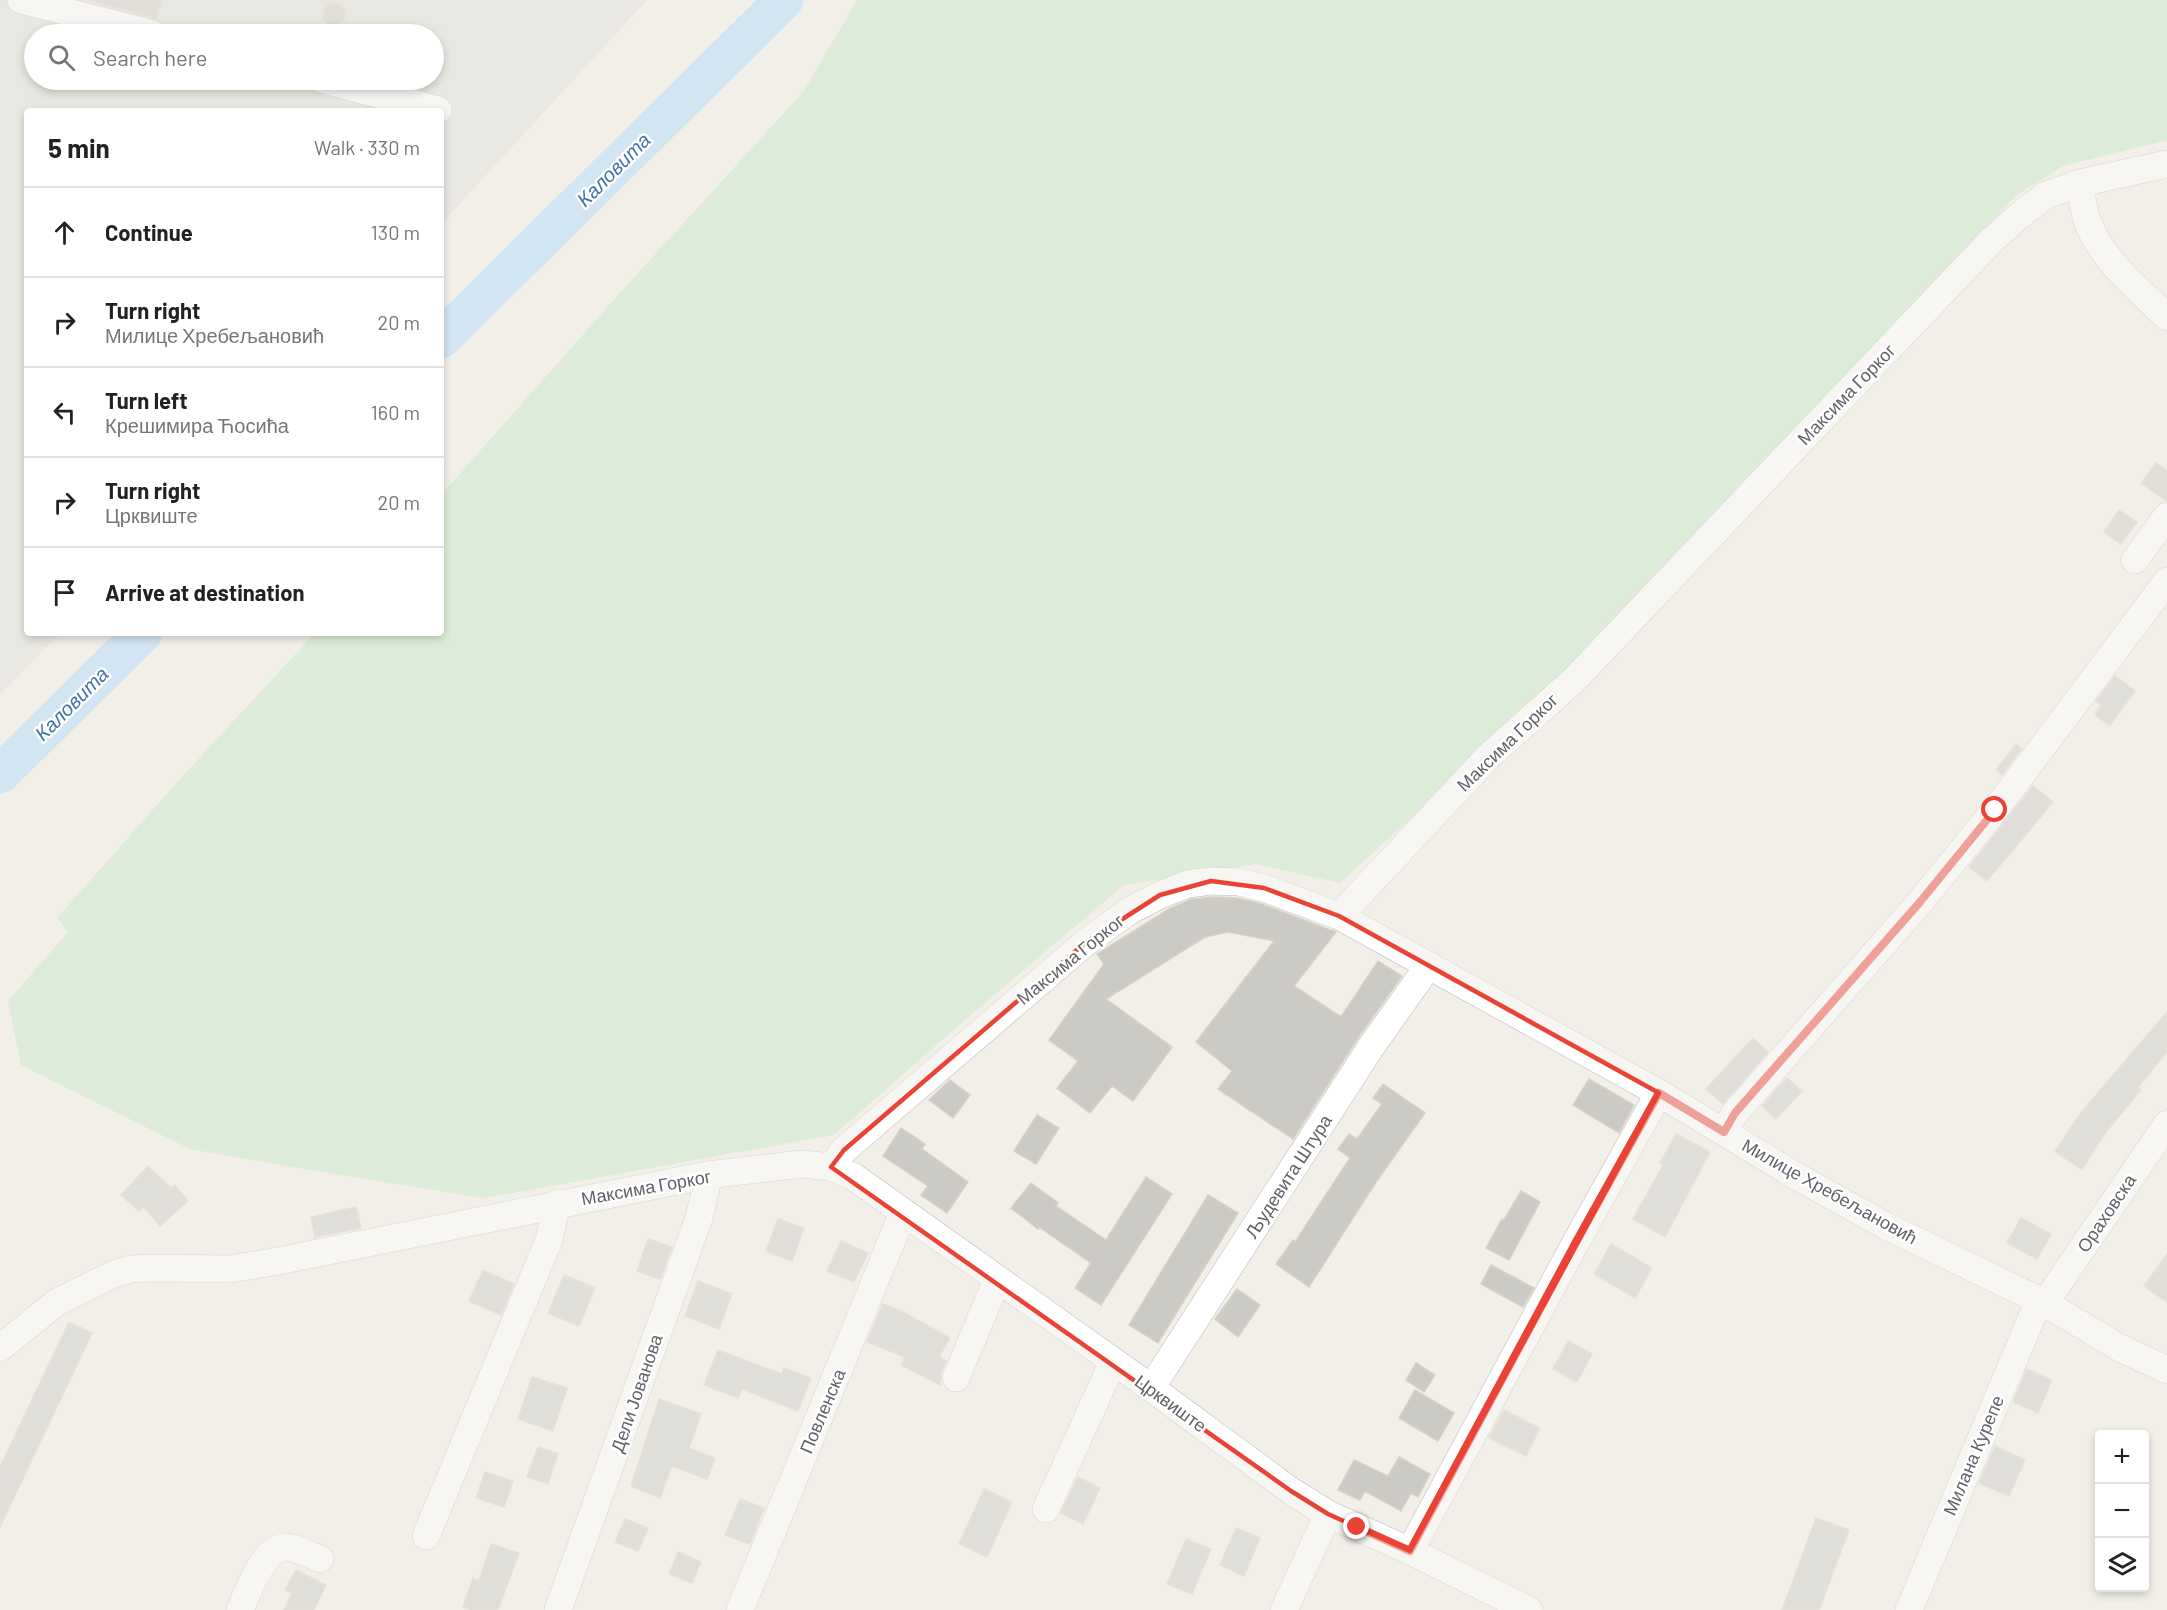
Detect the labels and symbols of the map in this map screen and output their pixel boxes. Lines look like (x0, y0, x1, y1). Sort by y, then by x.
water label: Каловита (571, 127, 655, 211)
street label: Максима Горког (1792, 339, 1900, 449)
water label: Каловита (29, 661, 113, 745)
street label: Максима Горког (1452, 688, 1562, 796)
route start (1981, 796, 2007, 822)
street label: Максима Горког (1012, 909, 1128, 1009)
street label: Људевита Штура (1240, 1109, 1337, 1242)
street label: Милице Хребељановић (1738, 1134, 1922, 1248)
street label: Максима Горког (579, 1165, 713, 1209)
street label: Ораховска (2072, 1169, 2141, 1256)
street label: Дели Јованова (606, 1330, 667, 1455)
street label: Повленска (794, 1364, 850, 1457)
street label: Црквиште (1131, 1370, 1211, 1436)
street label: Милана Курепе (1938, 1392, 2008, 1518)
route end (1343, 1513, 1369, 1539)

